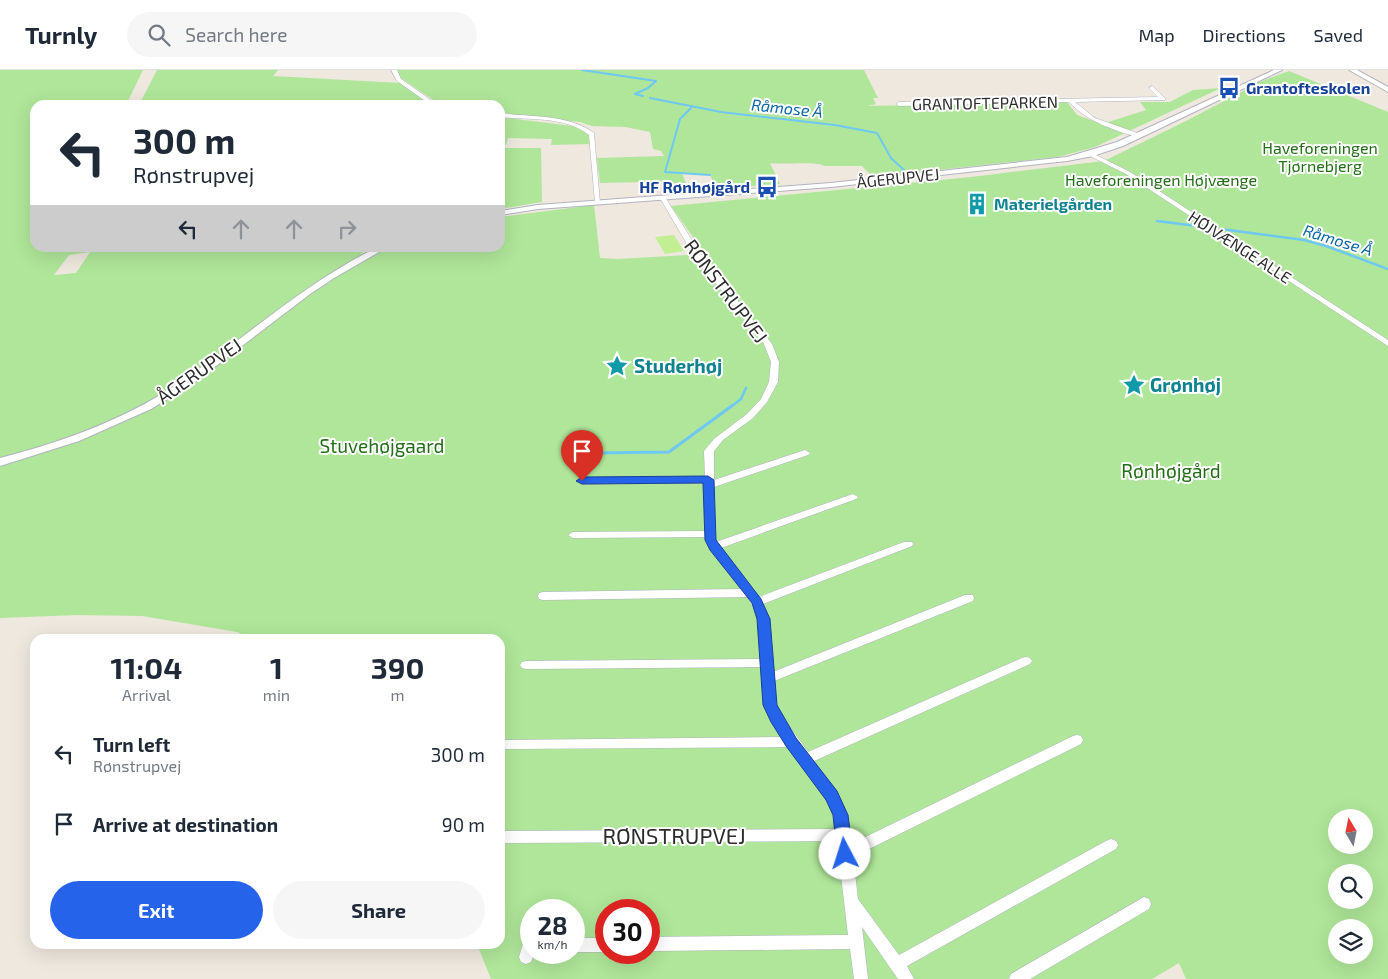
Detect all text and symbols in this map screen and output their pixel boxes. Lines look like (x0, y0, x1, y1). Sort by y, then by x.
search box (127, 12, 477, 57)
text: Turnly (25, 20, 97, 49)
icon: search (145, 21, 173, 49)
text: Search here (185, 23, 287, 46)
text: Map (1138, 24, 1175, 46)
text: Directions (1203, 24, 1286, 46)
text: Saved (1314, 24, 1363, 46)
bus stop icon: Grantofteskolen (1216, 75, 1242, 101)
place label: Grantofteskolen (1246, 78, 1370, 97)
street label: GRANTOFTEPARKEN (912, 92, 1058, 113)
water label: Råmose Å (750, 94, 824, 121)
text: 300 m (133, 119, 235, 161)
icon: left (50, 120, 115, 185)
park label: Haveforeningen Tjørnebjerg (1262, 138, 1378, 176)
text: Rønstrupvej (133, 161, 254, 187)
street label: ÅGERUPVEJ (856, 164, 940, 191)
park label: Haveforeningen Højvænge (1065, 170, 1257, 190)
bus stop icon: HF Rønhøjgård (754, 174, 780, 200)
place label: HF Rønhøjgård (639, 177, 750, 196)
building icon: Materielgården (964, 191, 990, 217)
place label: Materielgården (994, 194, 1112, 213)
street label: HØJVÆNGE ALLE (1185, 206, 1295, 287)
icon: left (174, 215, 202, 243)
icon: ahead (227, 215, 255, 243)
icon: ahead (280, 215, 308, 243)
icon: right (333, 215, 361, 243)
water label: Råmose Å (1301, 220, 1375, 259)
street label: RØNSTRUPVEJ (680, 234, 773, 347)
street label: ÅGERUPVEJ (152, 333, 246, 408)
place icon: Studerhøj (604, 353, 630, 379)
place label: Studerhøj (634, 354, 722, 377)
place icon: Grønhøj (1121, 372, 1147, 398)
place label: Grønhøj (1150, 373, 1221, 396)
pin (561, 430, 603, 481)
park label: Stuvehøjgaard (319, 434, 445, 457)
icon: arrive (568, 437, 596, 465)
park label: Rønhøjgård (1121, 459, 1221, 482)
text: 11:04 (111, 649, 182, 685)
text: 1 (270, 649, 283, 685)
text: 390 (371, 649, 424, 685)
text: Arrival (122, 685, 171, 704)
text: min (263, 685, 290, 704)
text: m (391, 685, 405, 704)
text: Turn left (93, 733, 170, 756)
icon: left (50, 740, 78, 768)
text: 300 m (431, 743, 485, 766)
text: Rønstrupvej (93, 756, 181, 775)
north arrow (1328, 809, 1372, 854)
map controls (1328, 809, 1373, 964)
icon: arrive (50, 810, 78, 838)
text: Arrive at destination (93, 813, 278, 836)
text: 90 m (442, 813, 485, 836)
street label: RØNSTRUPVEJ (602, 822, 746, 848)
position arrow (818, 827, 870, 879)
button: search (1328, 864, 1373, 909)
button: Exit (50, 881, 263, 939)
button: Share (273, 881, 485, 939)
speed limit sign: 30 (595, 899, 660, 964)
text: 28 (537, 910, 568, 940)
button: layers (1328, 919, 1373, 964)
text: km/h (538, 937, 567, 951)

